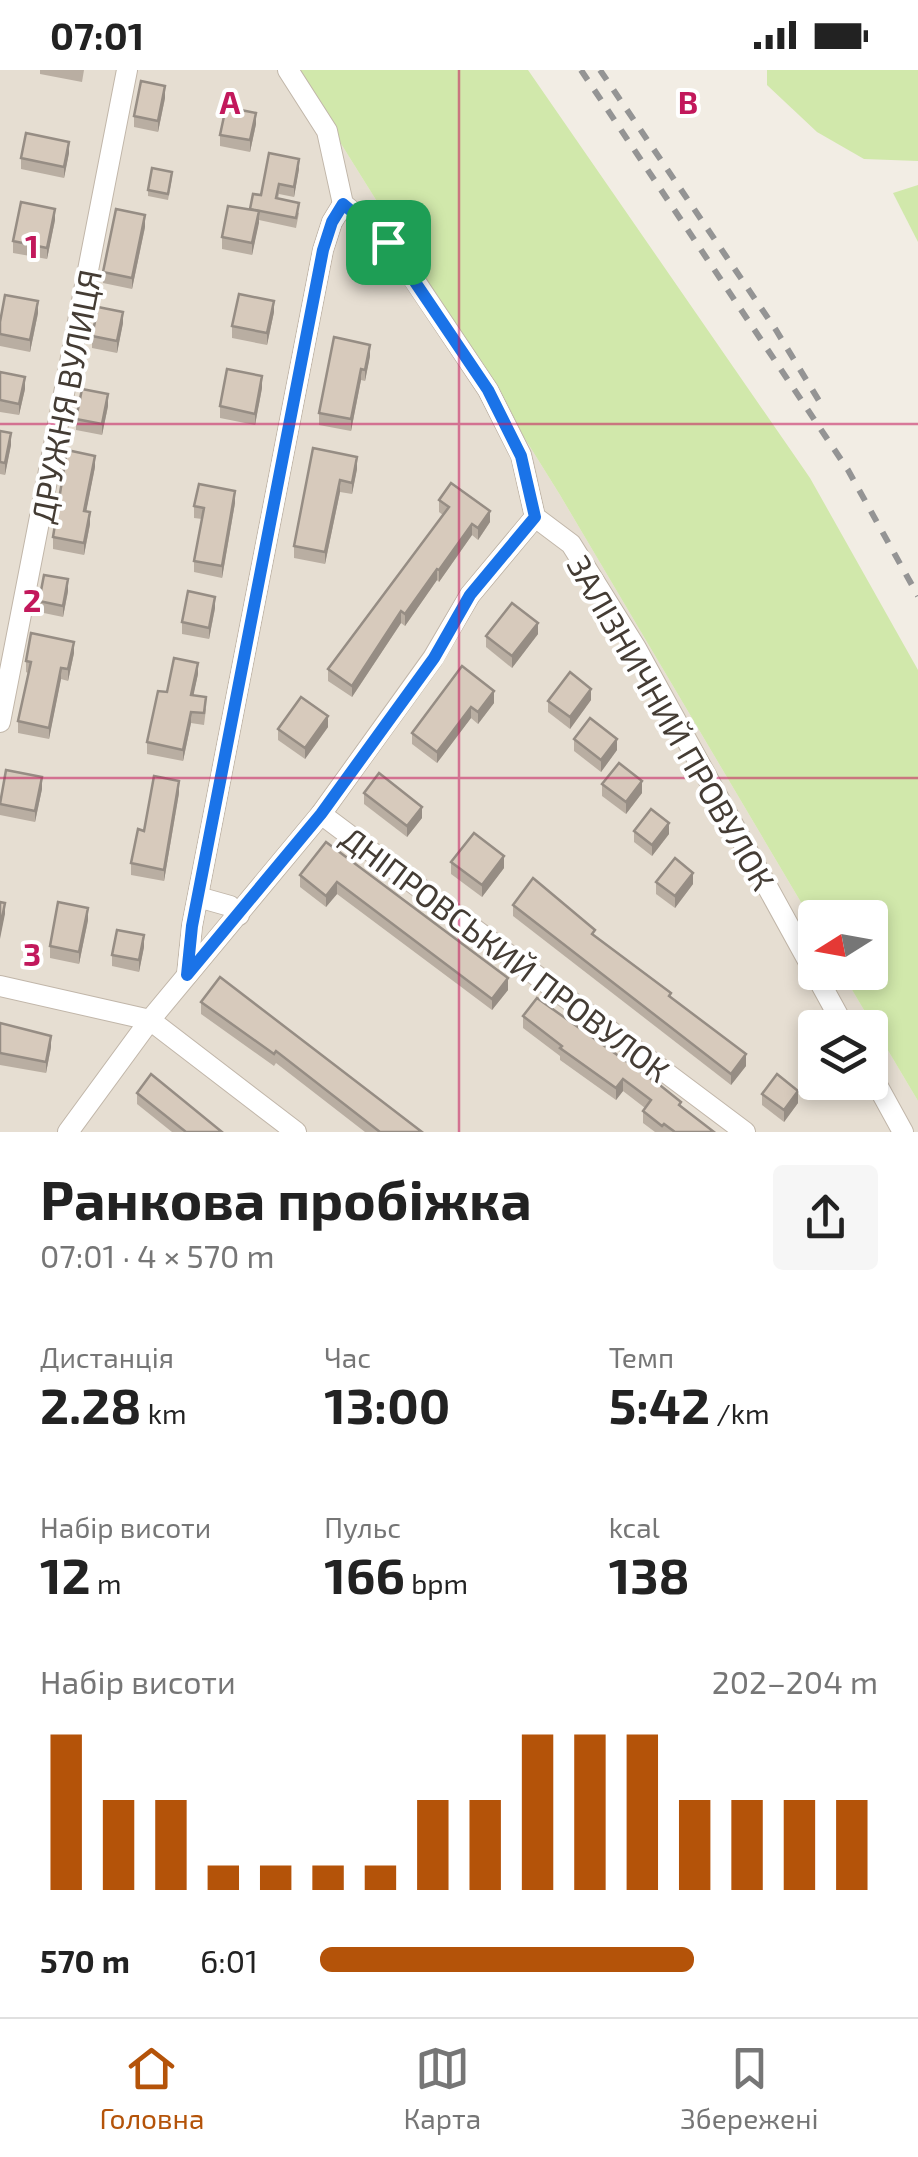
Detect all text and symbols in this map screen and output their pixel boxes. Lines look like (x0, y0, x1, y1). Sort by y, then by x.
text: 07:01 (50, 12, 144, 58)
text: A (220, 82, 241, 120)
text: B (678, 82, 698, 120)
pin (346, 200, 431, 285)
icon: arrive (361, 215, 416, 270)
text: 1 (25, 226, 39, 264)
street label: ДРУЖНЯ ВУЛИЦЯ (22, 266, 108, 526)
street label: ЗАЛІЗНИЧНИЙ ПРОВУЛОК (561, 548, 783, 896)
text: 2 (23, 580, 41, 618)
street label: ДНІПРОВСЬКИЙ ПРОВУЛОК (335, 817, 677, 1089)
north arrow (798, 900, 888, 990)
map controls (798, 900, 888, 1100)
text: 3 (23, 934, 41, 972)
button: layers (798, 1010, 888, 1100)
text: Ранкова пробіжка (40, 1165, 532, 1231)
button: share (773, 1165, 878, 1270)
text: 07:01 · 4 × 570 m (40, 1236, 275, 1274)
text: Дистанція (40, 1340, 174, 1374)
text: Час (324, 1340, 371, 1374)
text: Темп (609, 1340, 674, 1374)
text: 2.28 (40, 1374, 141, 1434)
text: 13:00 (324, 1374, 450, 1434)
text: 5:42 (609, 1374, 710, 1434)
text: km (141, 1396, 186, 1430)
text: /km (710, 1396, 770, 1430)
text: Набір висоти (40, 1510, 211, 1544)
text: Пульс (324, 1510, 401, 1544)
text: kcal (609, 1510, 660, 1544)
text: 12 (40, 1544, 91, 1604)
text: 166 (324, 1544, 405, 1604)
text: 138 (609, 1544, 690, 1604)
text: m (91, 1566, 121, 1600)
text: bpm (405, 1566, 468, 1600)
text: Набір висоти (40, 1662, 236, 1700)
text: 202–204 m (712, 1662, 878, 1700)
text: 570 m (40, 1941, 130, 1979)
text: 6:01 (200, 1941, 258, 1979)
tab: Головна (100, 2041, 204, 2135)
tab: Карта (403, 2041, 481, 2135)
tab: Збережені (680, 2041, 818, 2135)

